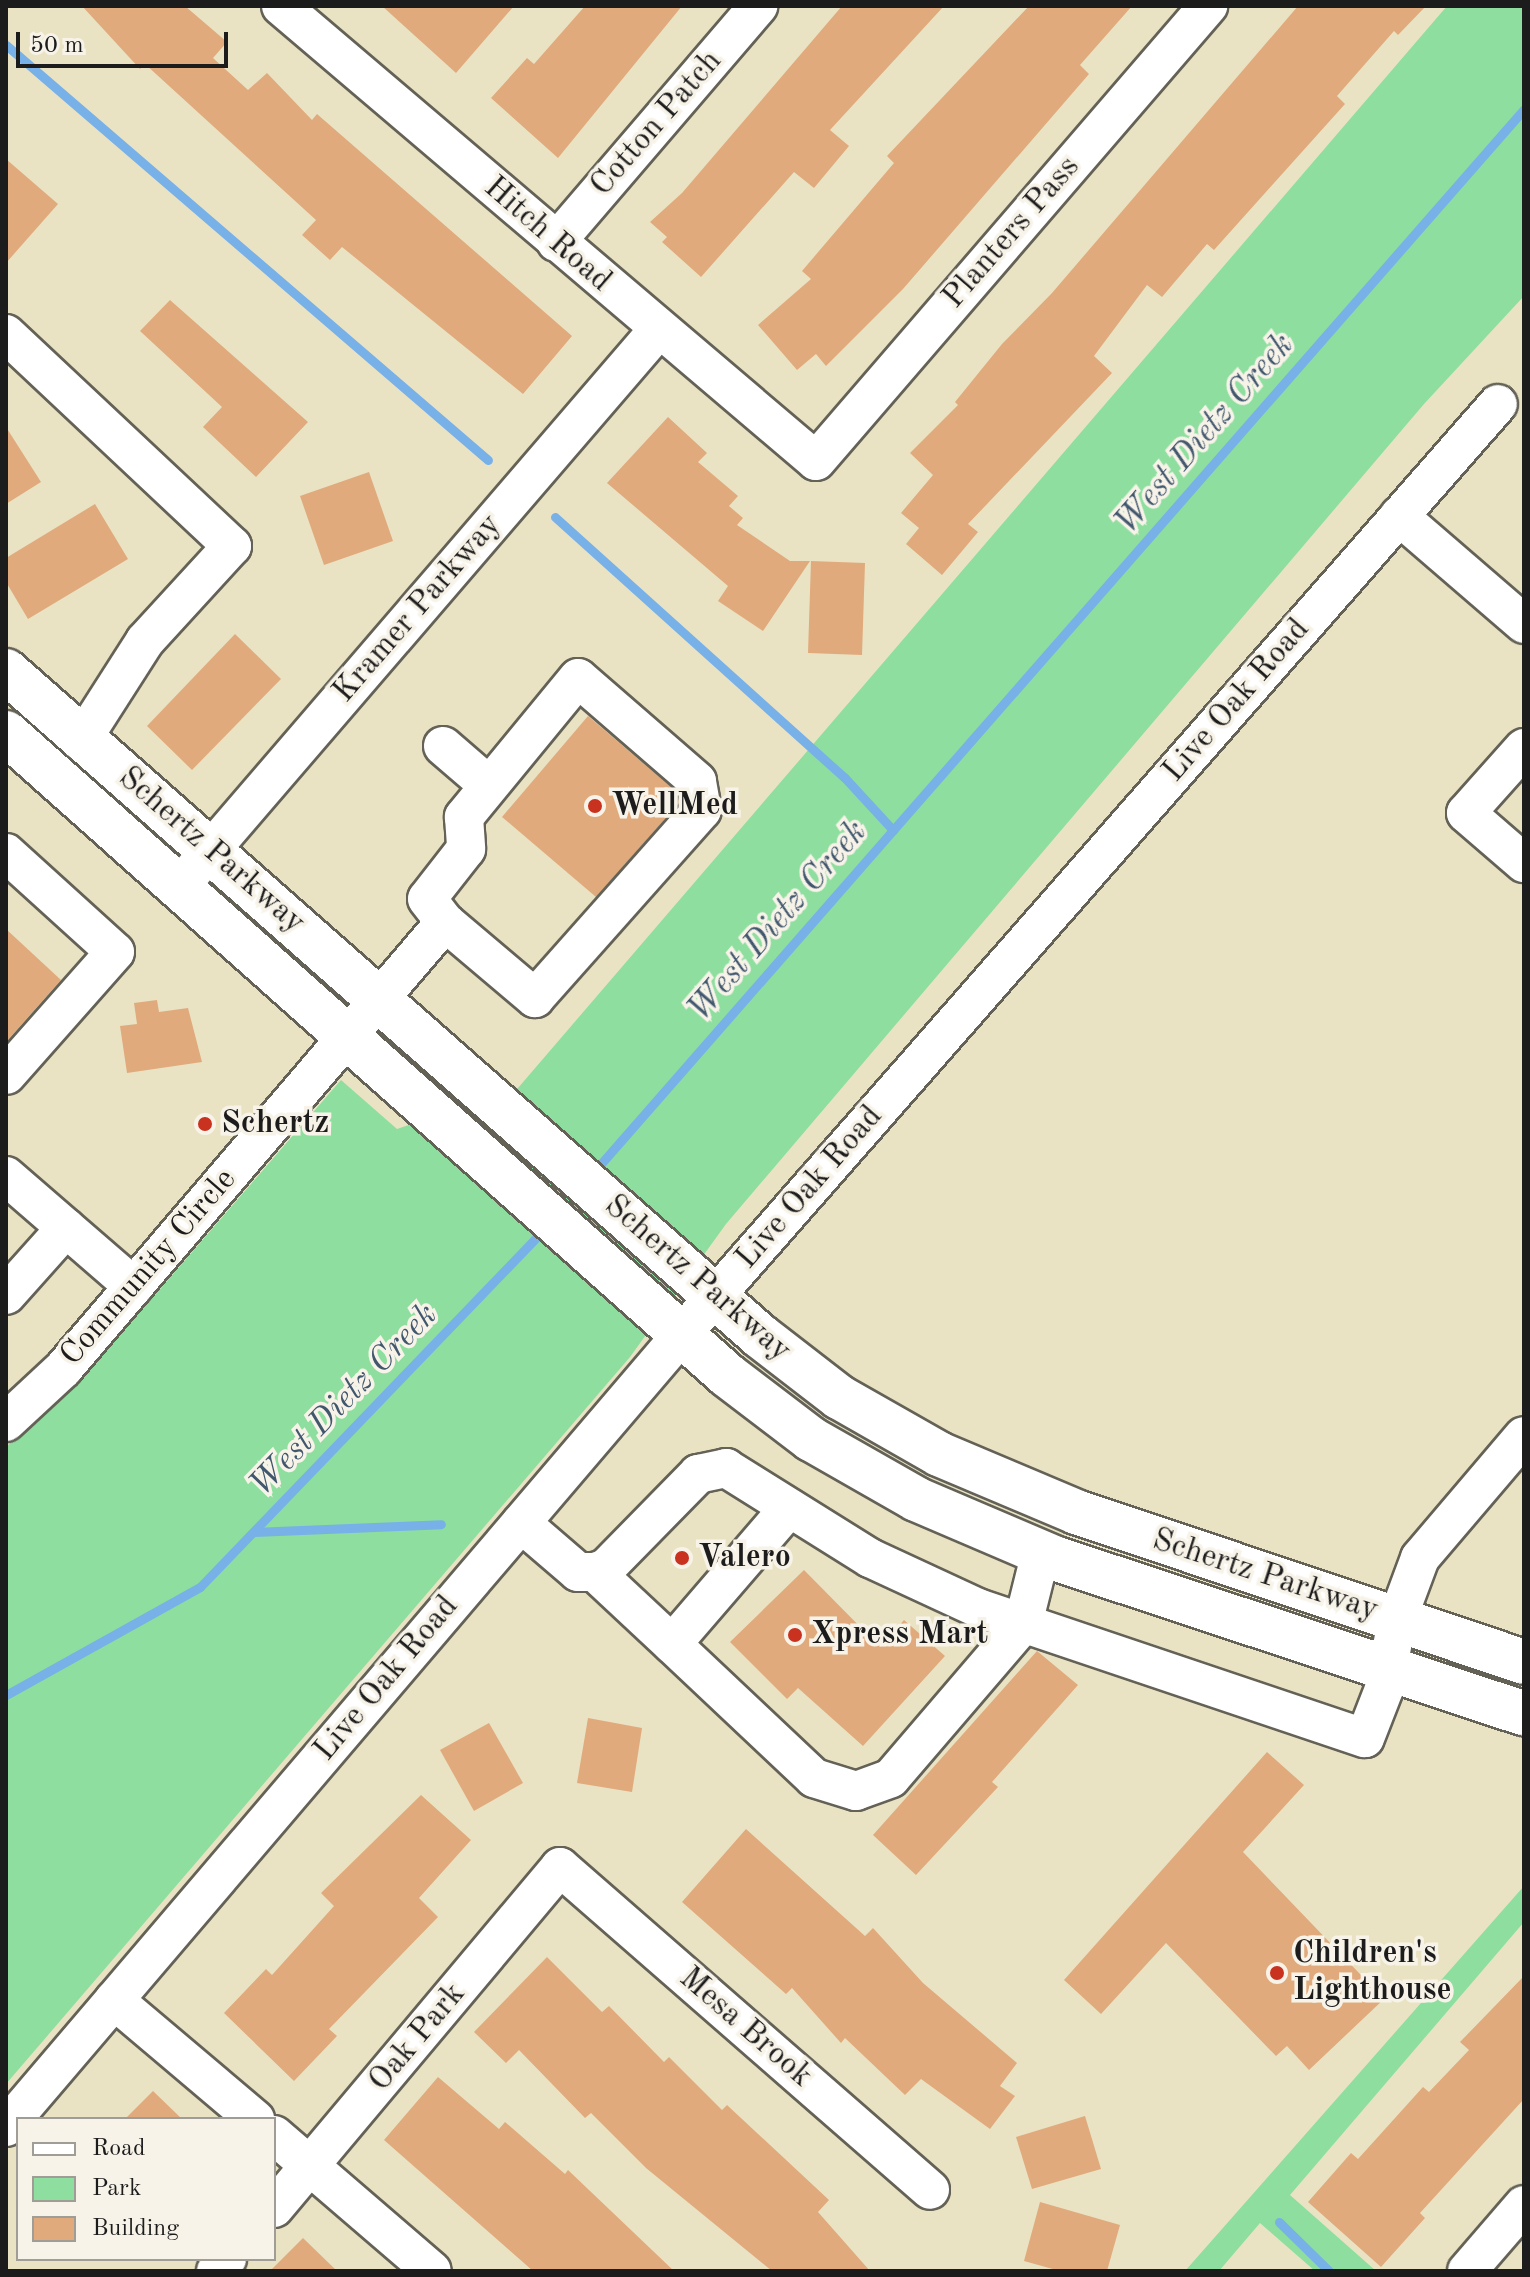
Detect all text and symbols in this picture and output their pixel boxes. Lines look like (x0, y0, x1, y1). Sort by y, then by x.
scale bar (20, 16, 232, 66)
text: 50 m (30, 34, 84, 58)
street label: Cotton Patch (583, 43, 731, 205)
street label: Planters Pass (935, 149, 1089, 317)
street label: Hitch Road (475, 169, 619, 301)
water label: West Dietz Creek (1106, 326, 1304, 544)
street label: Kramer Parkway (326, 507, 510, 711)
street label: Live Oak Road (1155, 611, 1319, 791)
street label: Schertz Parkway (110, 759, 312, 943)
place label: WellMed (611, 787, 738, 825)
marker: WellMed (586, 797, 604, 815)
water label: West Dietz Creek (679, 813, 877, 1031)
street label: Live Oak Road (728, 1098, 892, 1278)
place label: Schertz (221, 1105, 329, 1143)
marker: Schertz (196, 1115, 214, 1133)
street label: Community Circle (53, 1162, 245, 1374)
street label: Schertz Parkway (596, 1187, 798, 1371)
water label: West Dietz Creek (241, 1296, 447, 1506)
street label: Schertz Parkway (1147, 1521, 1383, 1631)
place label: Valero (698, 1539, 791, 1577)
marker: Valero (673, 1549, 691, 1567)
street label: Live Oak Road (307, 1588, 467, 1770)
place label: Xpress Mart (811, 1616, 988, 1654)
marker: Xpress Mart (786, 1626, 804, 1644)
place label: Children's Lighthouse (1293, 1936, 1452, 2011)
street label: Mesa Brook (671, 1960, 819, 2096)
marker: Children's Lighthouse (1268, 1964, 1286, 1982)
street label: Oak Park (362, 1976, 474, 2100)
legend (16, 2117, 276, 2261)
text: Road (92, 2137, 145, 2161)
text: Park (92, 2177, 141, 2201)
text: Building (92, 2217, 179, 2241)

